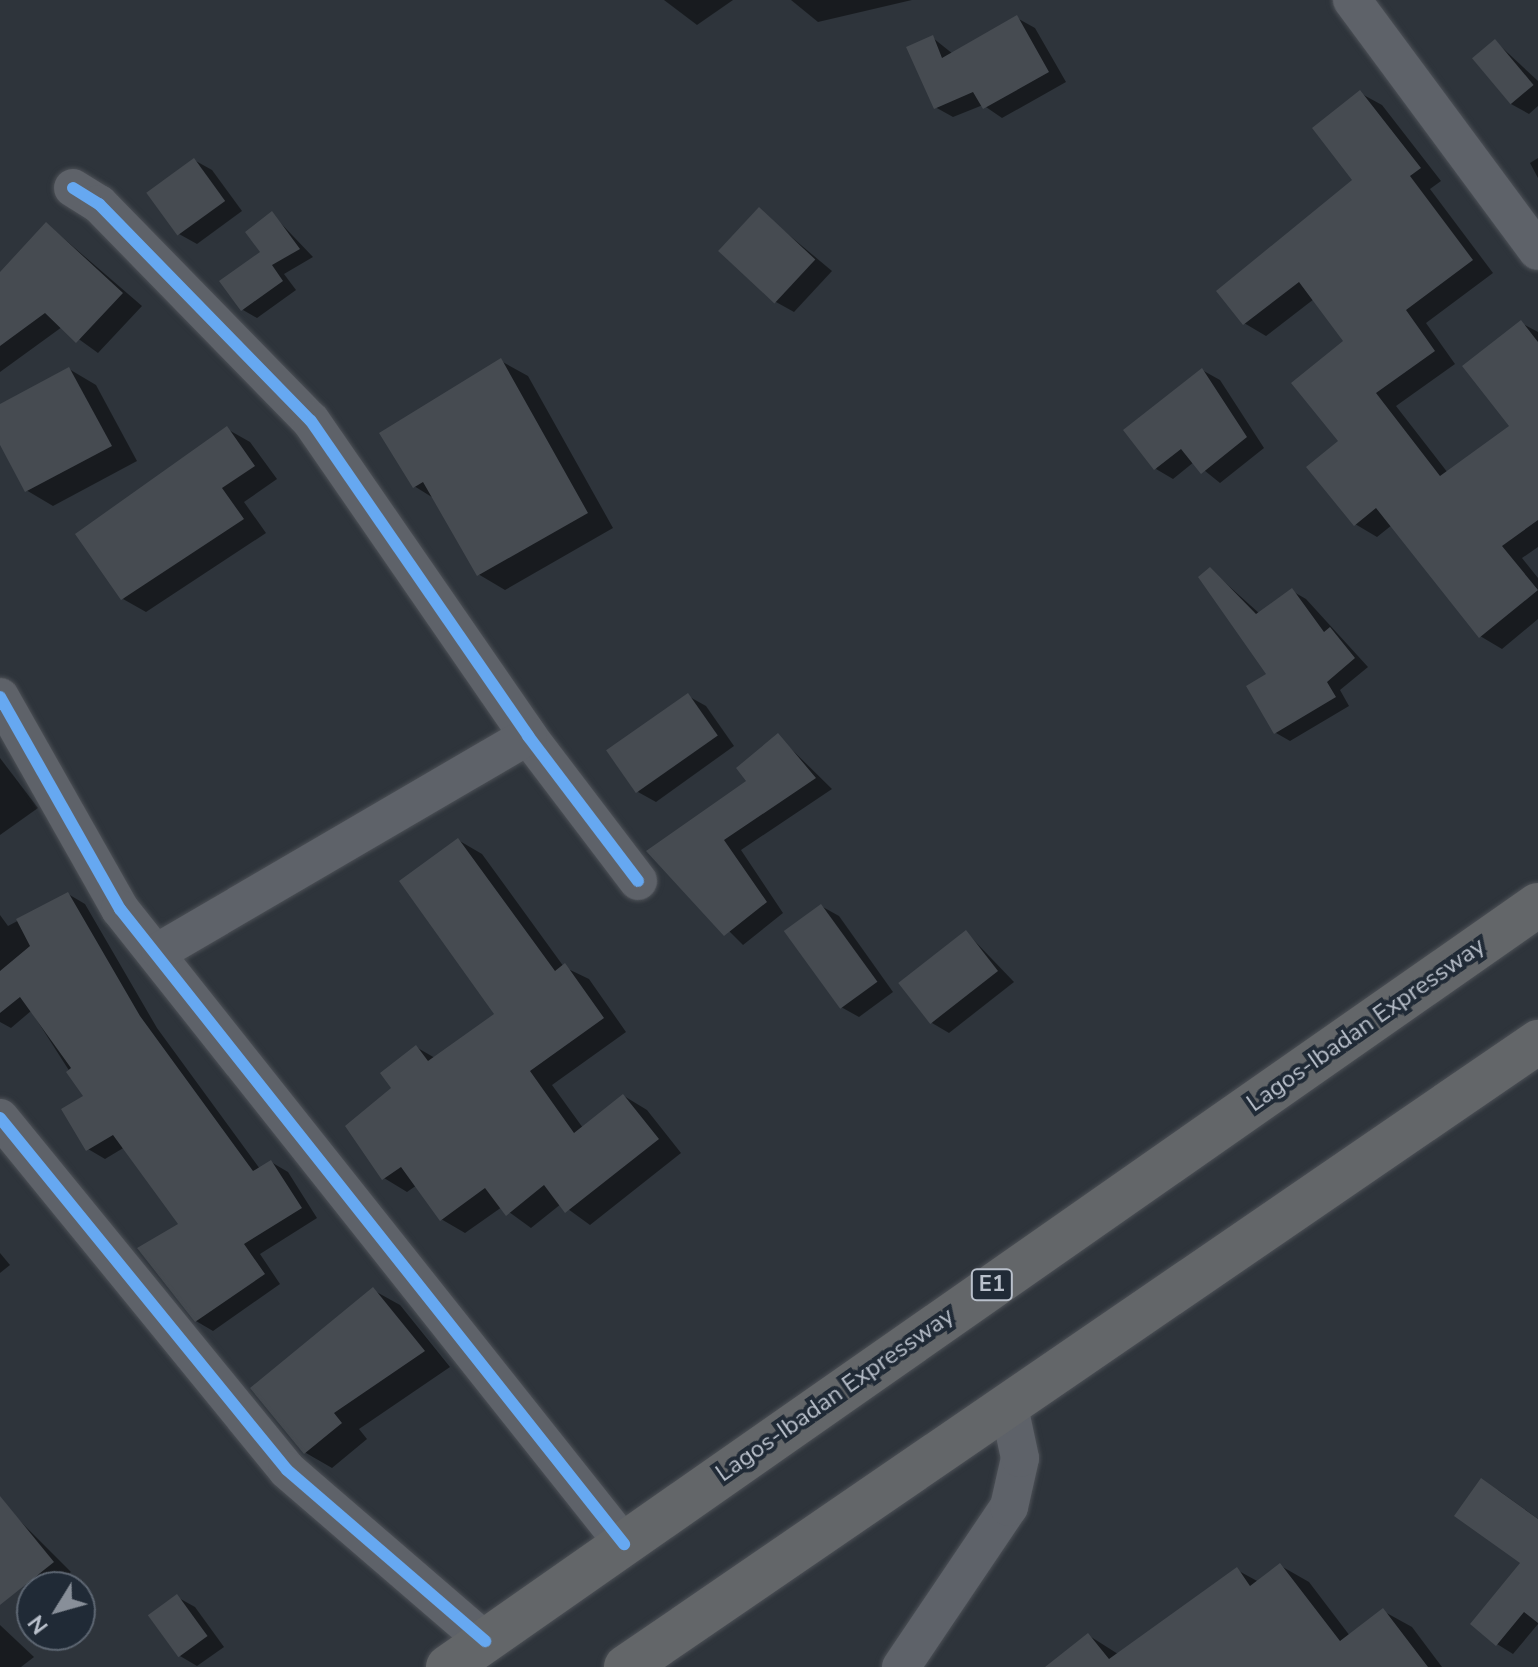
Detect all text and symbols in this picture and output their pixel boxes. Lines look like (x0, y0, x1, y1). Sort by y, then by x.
street label: Lagos-Ibadan Expressway (1242, 932, 1490, 1118)
road number: E1 (970, 1267, 1014, 1303)
street label: Lagos-Ibadan Expressway (711, 1302, 959, 1488)
north arrow (16, 1571, 96, 1651)
text: N (21, 1609, 55, 1640)

